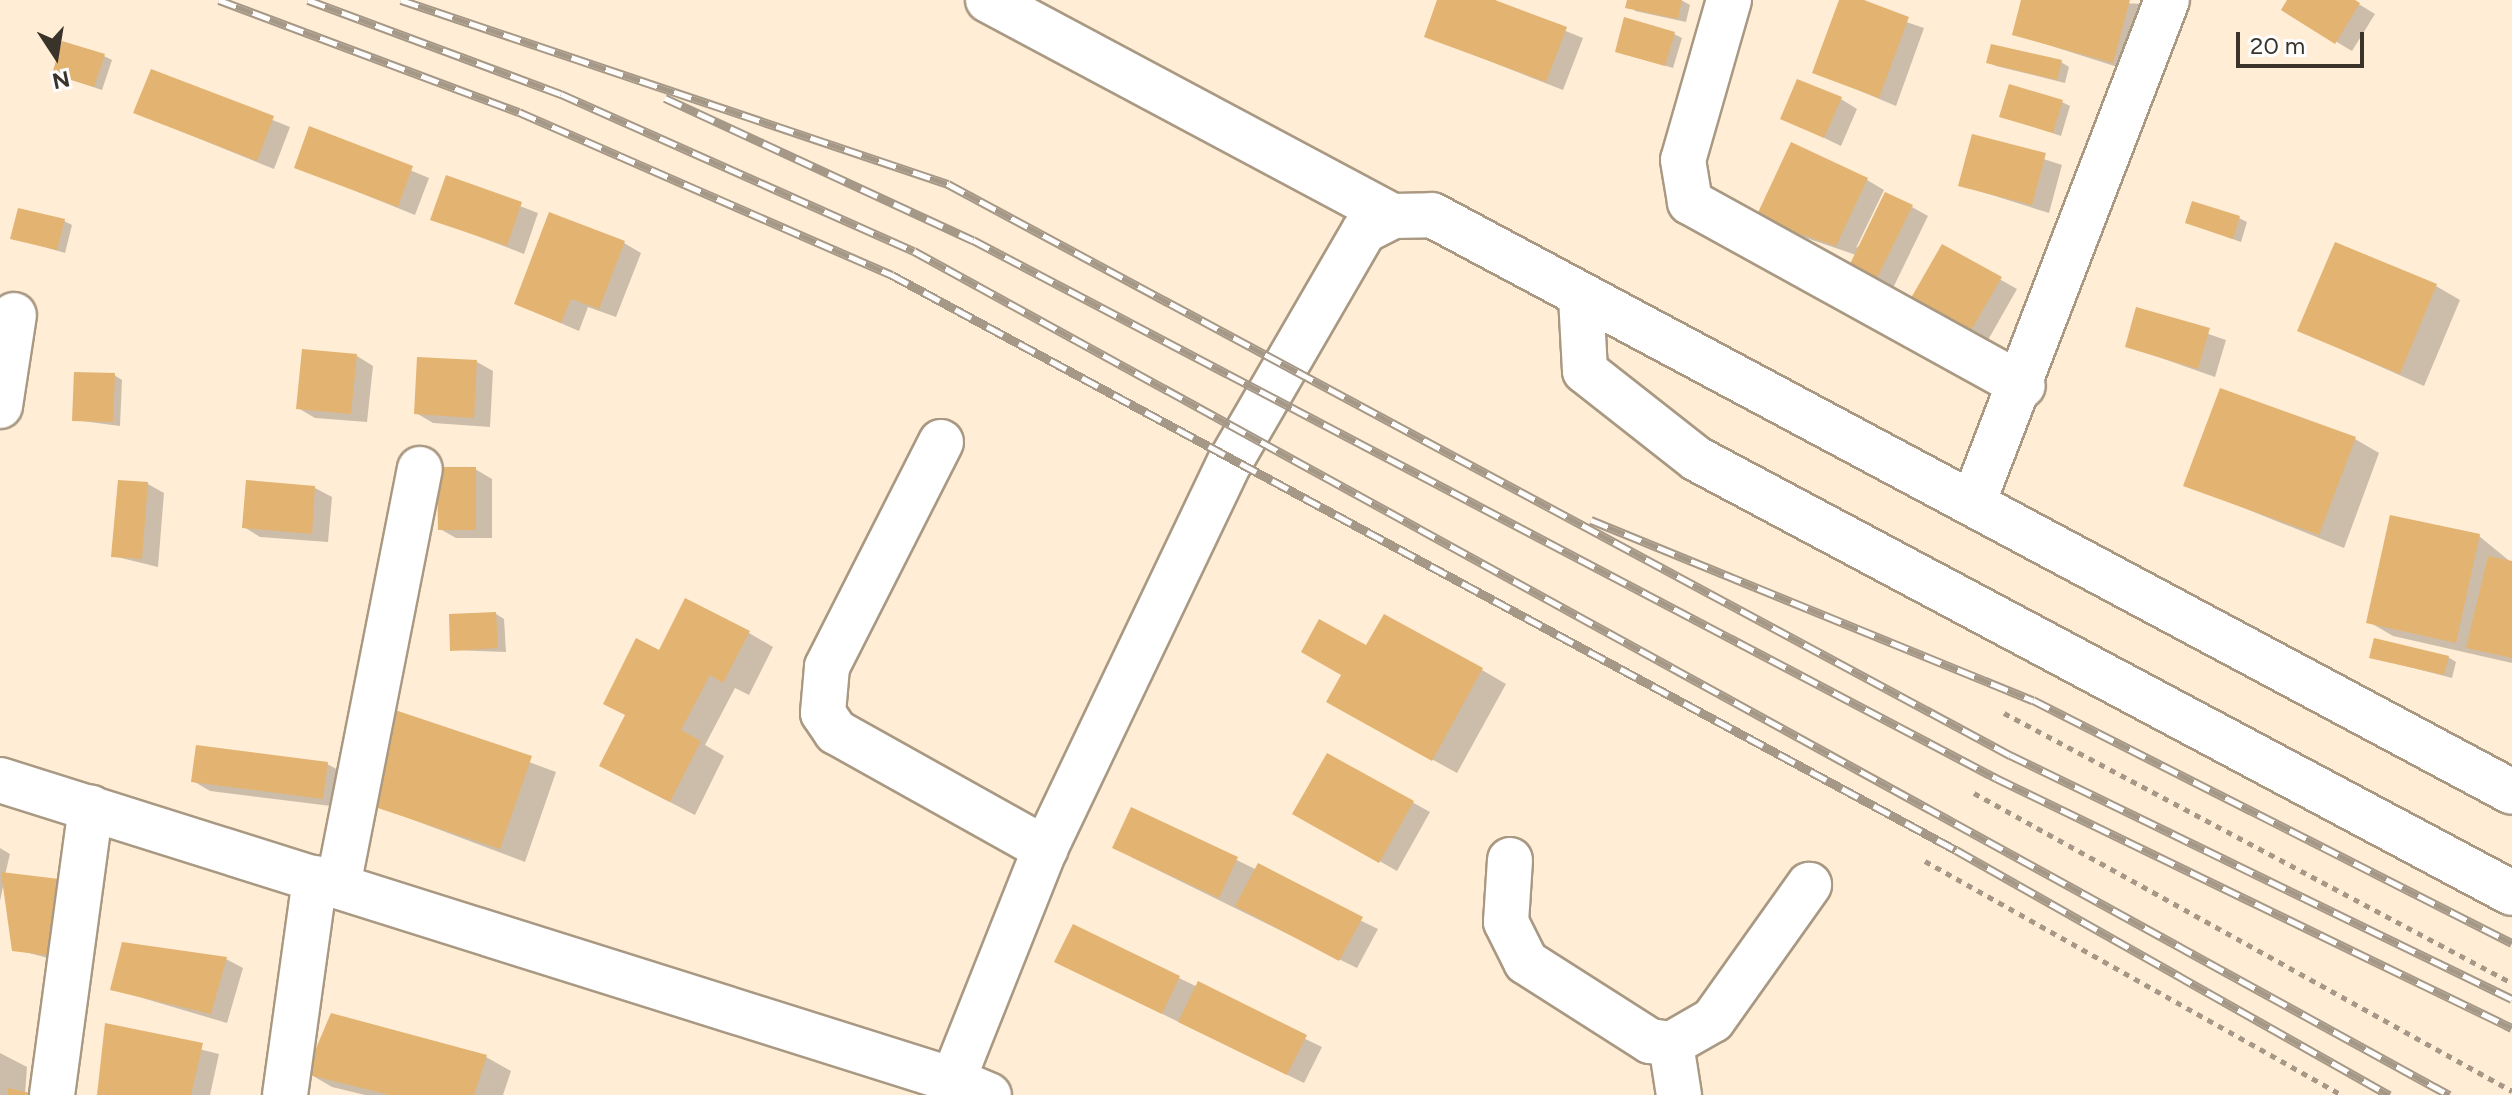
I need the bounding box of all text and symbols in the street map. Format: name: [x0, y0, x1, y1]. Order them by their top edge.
north arrow: [16, 16, 96, 96]
scale bar: [2240, 16, 2368, 66]
text: 20 m: [2250, 31, 2305, 60]
text: N: [50, 65, 72, 95]

